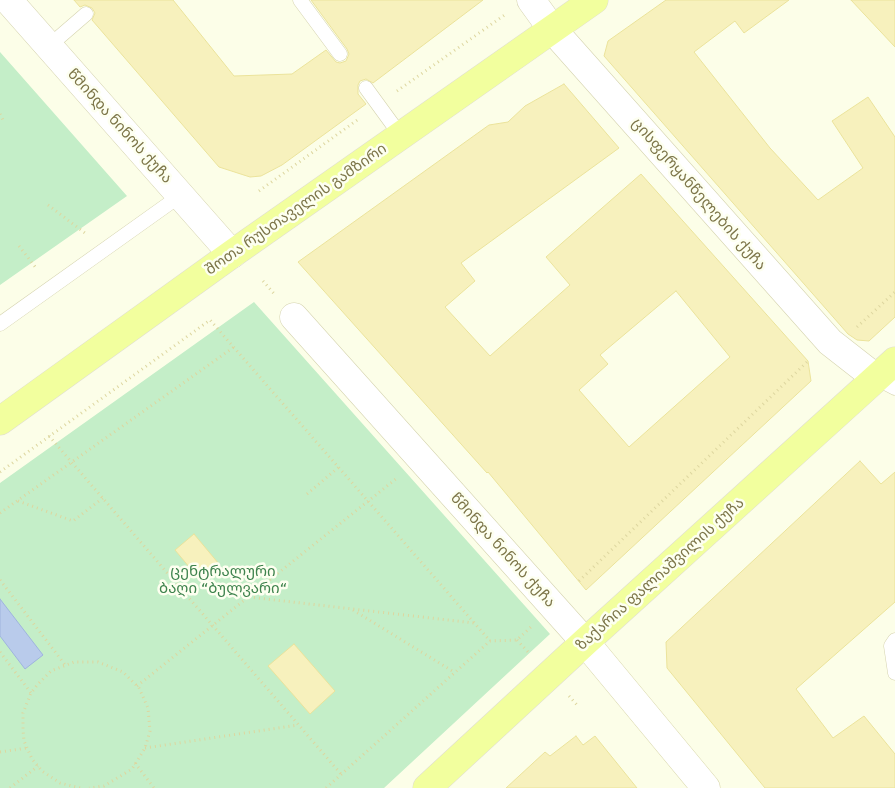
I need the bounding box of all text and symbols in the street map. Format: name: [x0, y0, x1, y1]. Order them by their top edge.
street label: წმინდა ნინოს ქუჩა: [64, 65, 176, 187]
street label: ცისფერყანწელების ქუჩა: [628, 114, 770, 274]
street label: შოთა რუსთაველის გამზირი: [202, 139, 390, 279]
street label: წმინდა ნინოს ქუჩა: [447, 489, 559, 611]
street label: ზაქარია ფალიაშვილის ქუჩა: [572, 494, 748, 654]
park label: ცენტრალური ბაღი “ბულვარი“: [159, 562, 287, 597]

